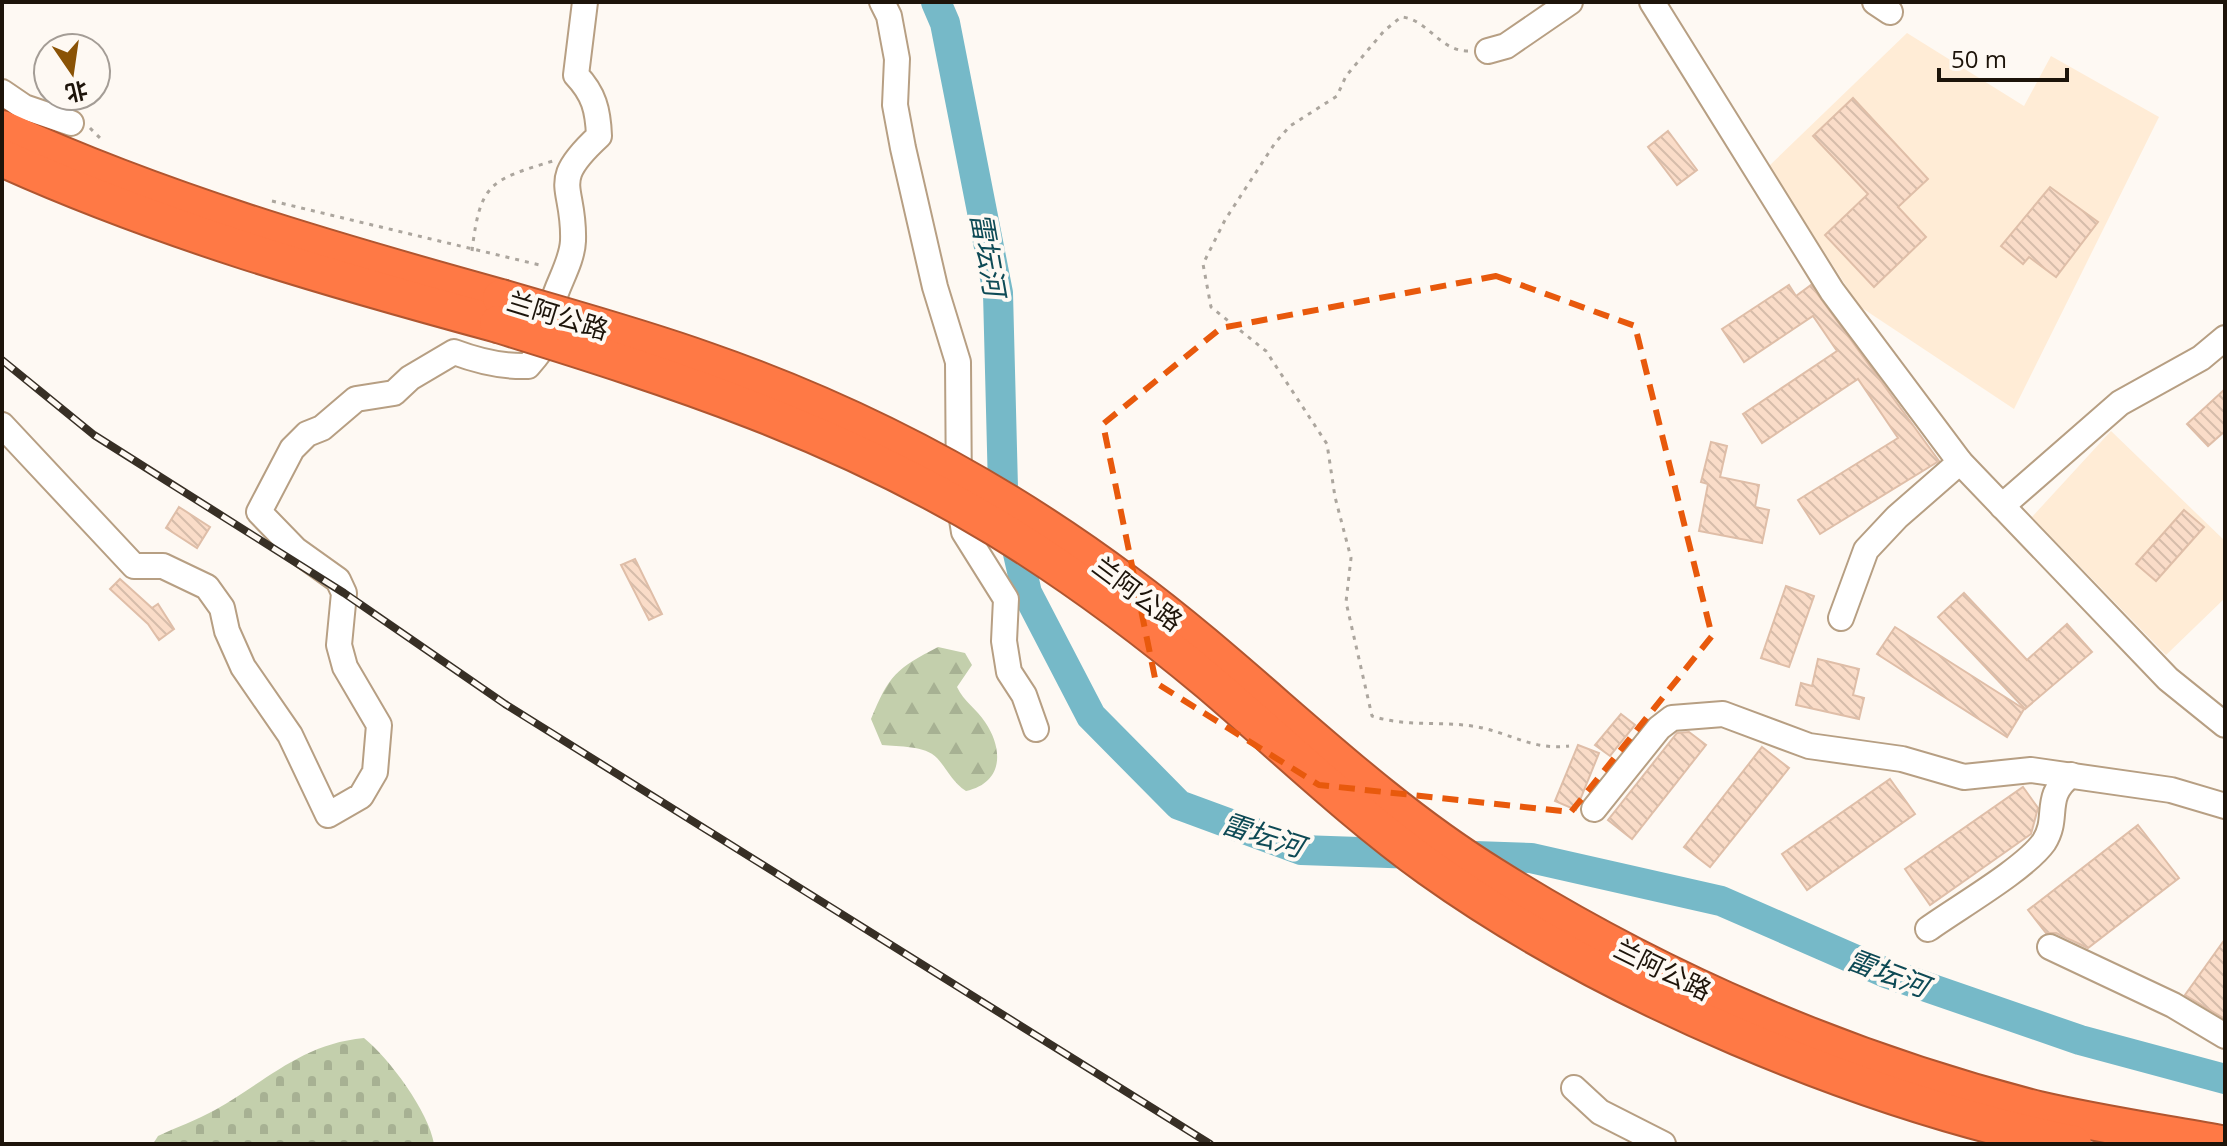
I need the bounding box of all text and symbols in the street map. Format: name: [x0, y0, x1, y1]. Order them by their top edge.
north arrow: [32, 32, 112, 112]
scale bar: [1939, 32, 2067, 82]
text: 50 m: [1951, 42, 2007, 75]
text: 北: [63, 75, 91, 110]
water label: 雷坛河: [963, 209, 1016, 304]
street label: 兰阿公路: [503, 283, 613, 347]
street label: 兰阿公路: [1086, 547, 1190, 639]
water label: 雷坛河: [1217, 803, 1314, 867]
street label: 兰阿公路: [1608, 930, 1718, 1008]
water label: 雷坛河: [1842, 939, 1939, 1007]

